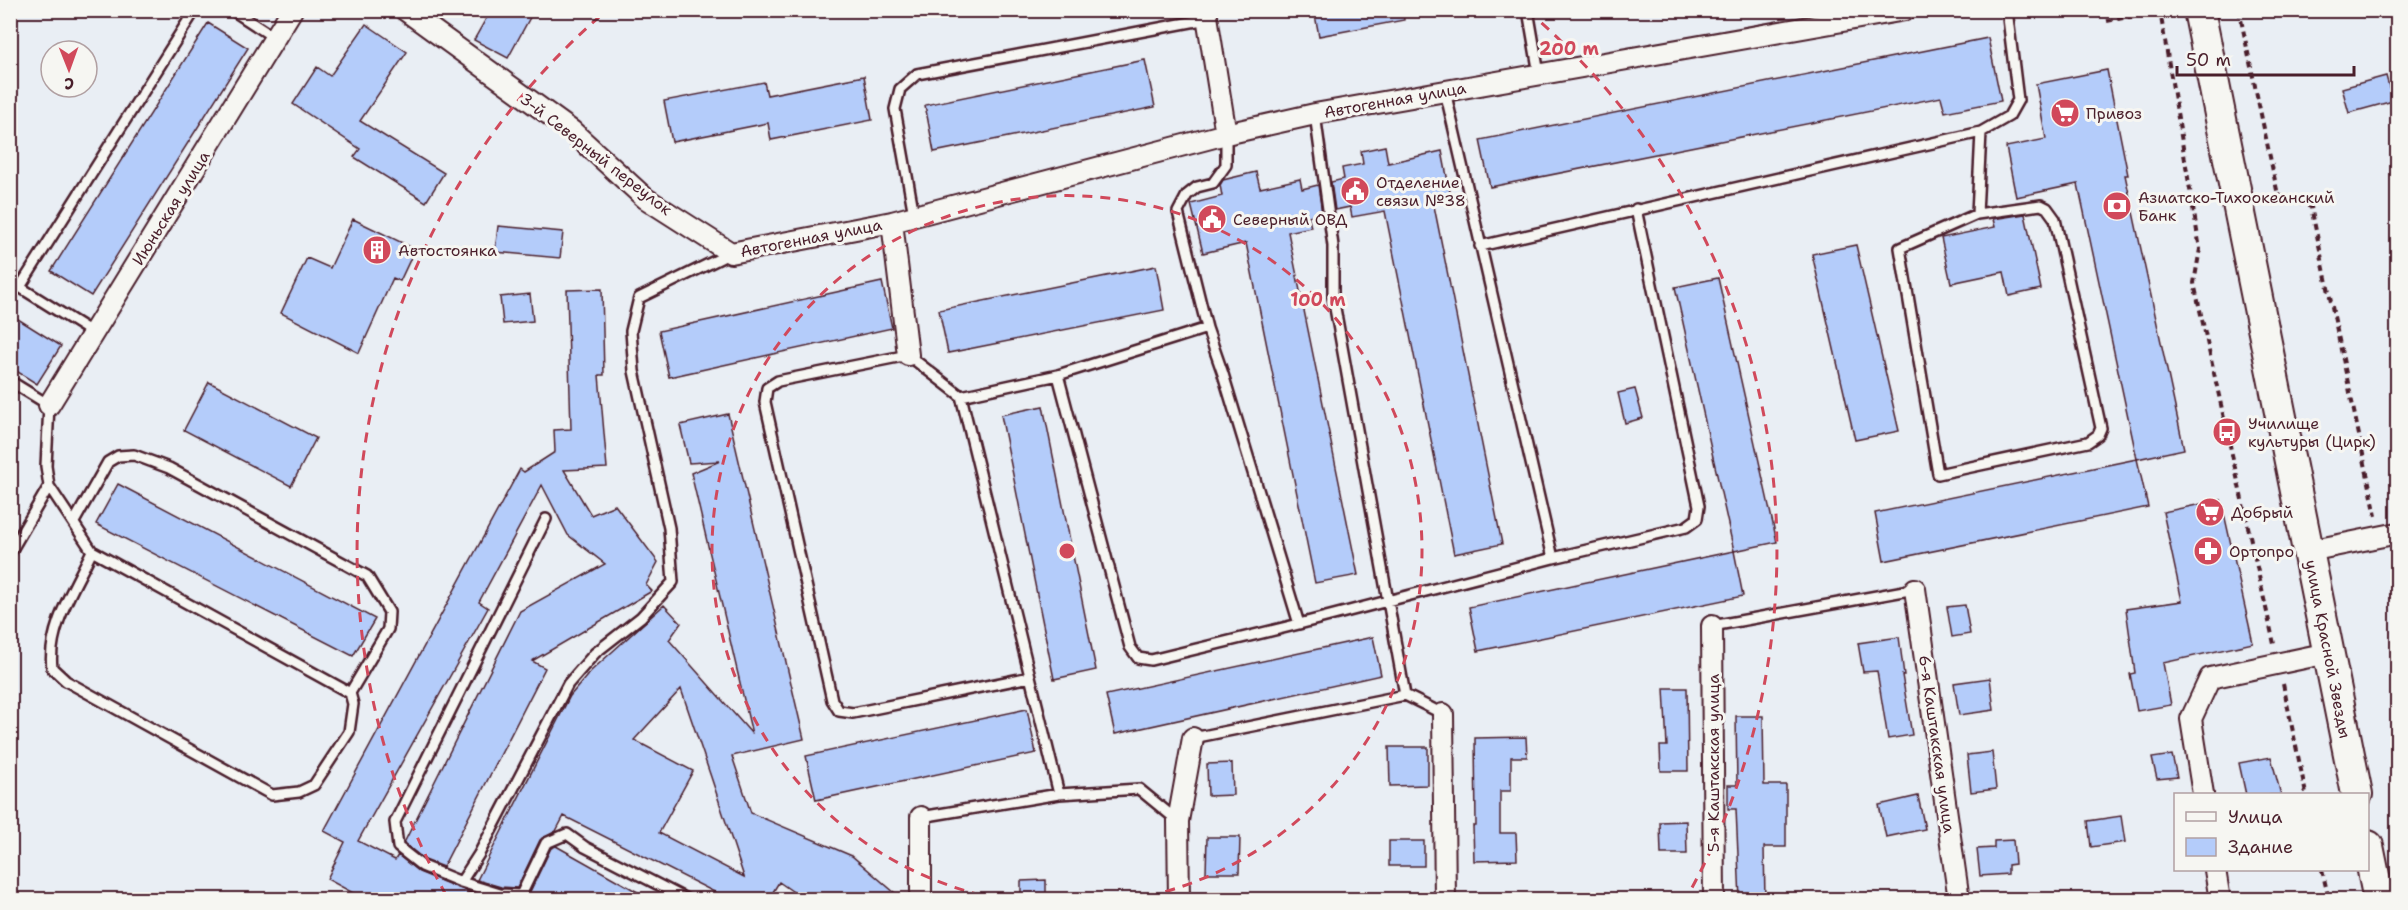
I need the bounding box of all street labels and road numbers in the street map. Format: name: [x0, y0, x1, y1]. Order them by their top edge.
street label: Автогенная улица: [1322, 77, 1468, 123]
street label: 3-й Северный переулок: [516, 88, 677, 220]
street label: Июньская улица: [127, 147, 215, 269]
street label: Автогенная улица: [738, 214, 884, 262]
street label: улица Красной Звезды: [2300, 558, 2356, 740]
street label: 6-я Каштакская улица: [1914, 654, 1960, 834]
street label: 5-я Каштакская улица: [1703, 674, 1724, 852]

